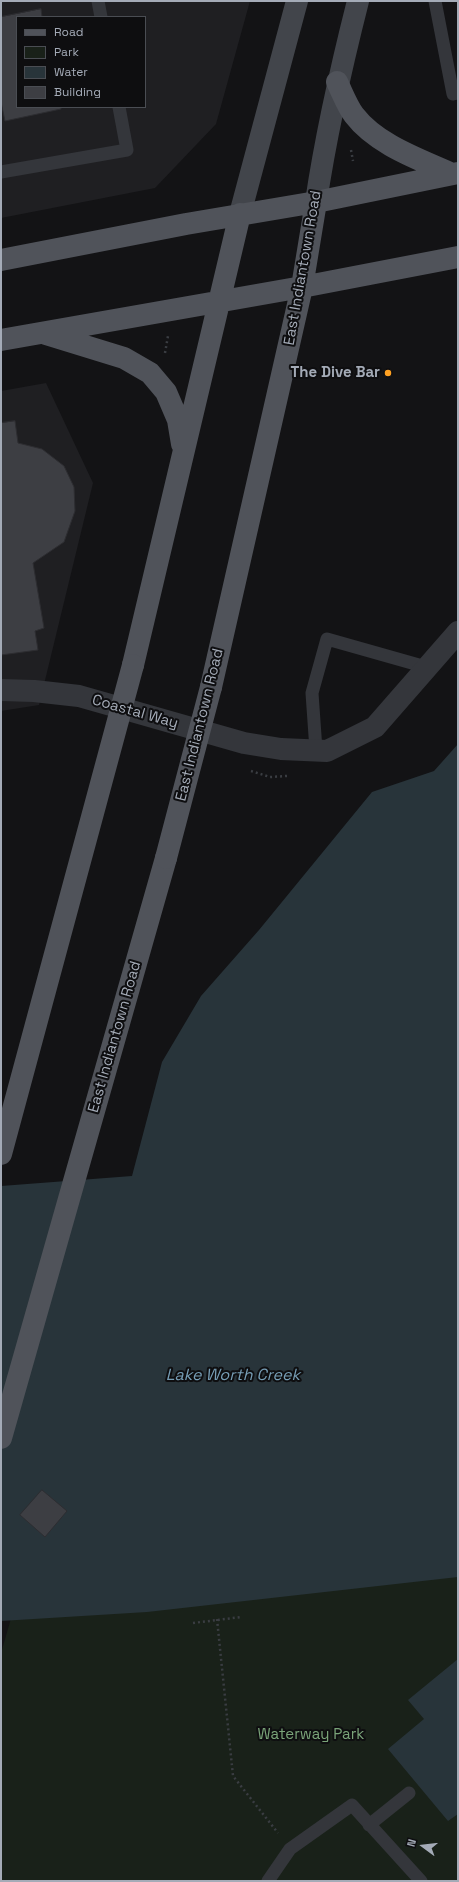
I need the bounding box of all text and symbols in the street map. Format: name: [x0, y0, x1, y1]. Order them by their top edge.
legend: [16, 16, 146, 108]
text: Road: [54, 24, 83, 40]
text: Park: [54, 44, 79, 60]
text: Water: [54, 64, 88, 80]
text: Building: [54, 84, 101, 100]
street label: East Indiantown Road: [281, 189, 325, 347]
place label: The Dive Bar: [290, 364, 380, 382]
marker: The Dive Bar: [383, 368, 393, 378]
street label: East Indiantown Road: [172, 647, 228, 803]
street label: Coastal Way: [90, 691, 180, 733]
street label: East Indiantown Road: [85, 959, 145, 1115]
water label: Lake Worth Creek: [166, 1366, 300, 1386]
park label: Waterway Park: [258, 1726, 364, 1744]
north arrow: [403, 1826, 443, 1866]
text: N: [404, 1838, 419, 1848]

